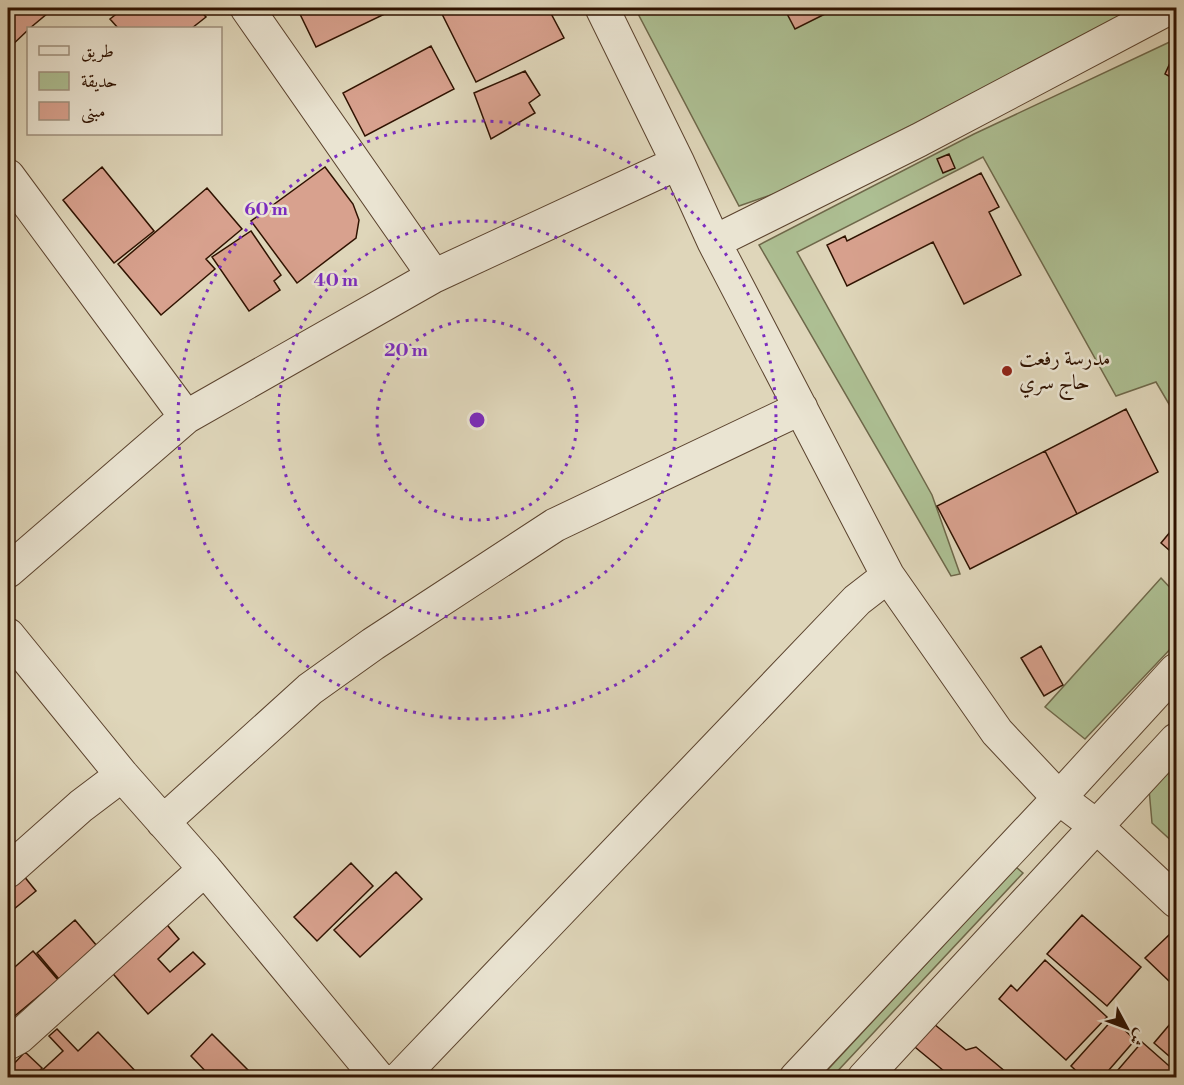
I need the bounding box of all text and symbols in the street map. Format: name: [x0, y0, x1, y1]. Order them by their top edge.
legend: [27, 27, 222, 135]
text: طريق: [81, 40, 114, 63]
text: حديقة: [81, 70, 117, 93]
text: مبنى: [81, 100, 106, 124]
text: 60 m: [244, 198, 288, 221]
text: 40 m: [314, 269, 359, 292]
text: 20 m: [384, 339, 428, 362]
place label: مدرسة رفعت حاج سري: [1019, 346, 1110, 401]
marker: مدرسة رفعت حاج سري: [1000, 364, 1014, 378]
centre of rings: [467, 410, 487, 430]
north arrow: [1097, 998, 1157, 1058]
text: ش: [1125, 1025, 1150, 1050]

